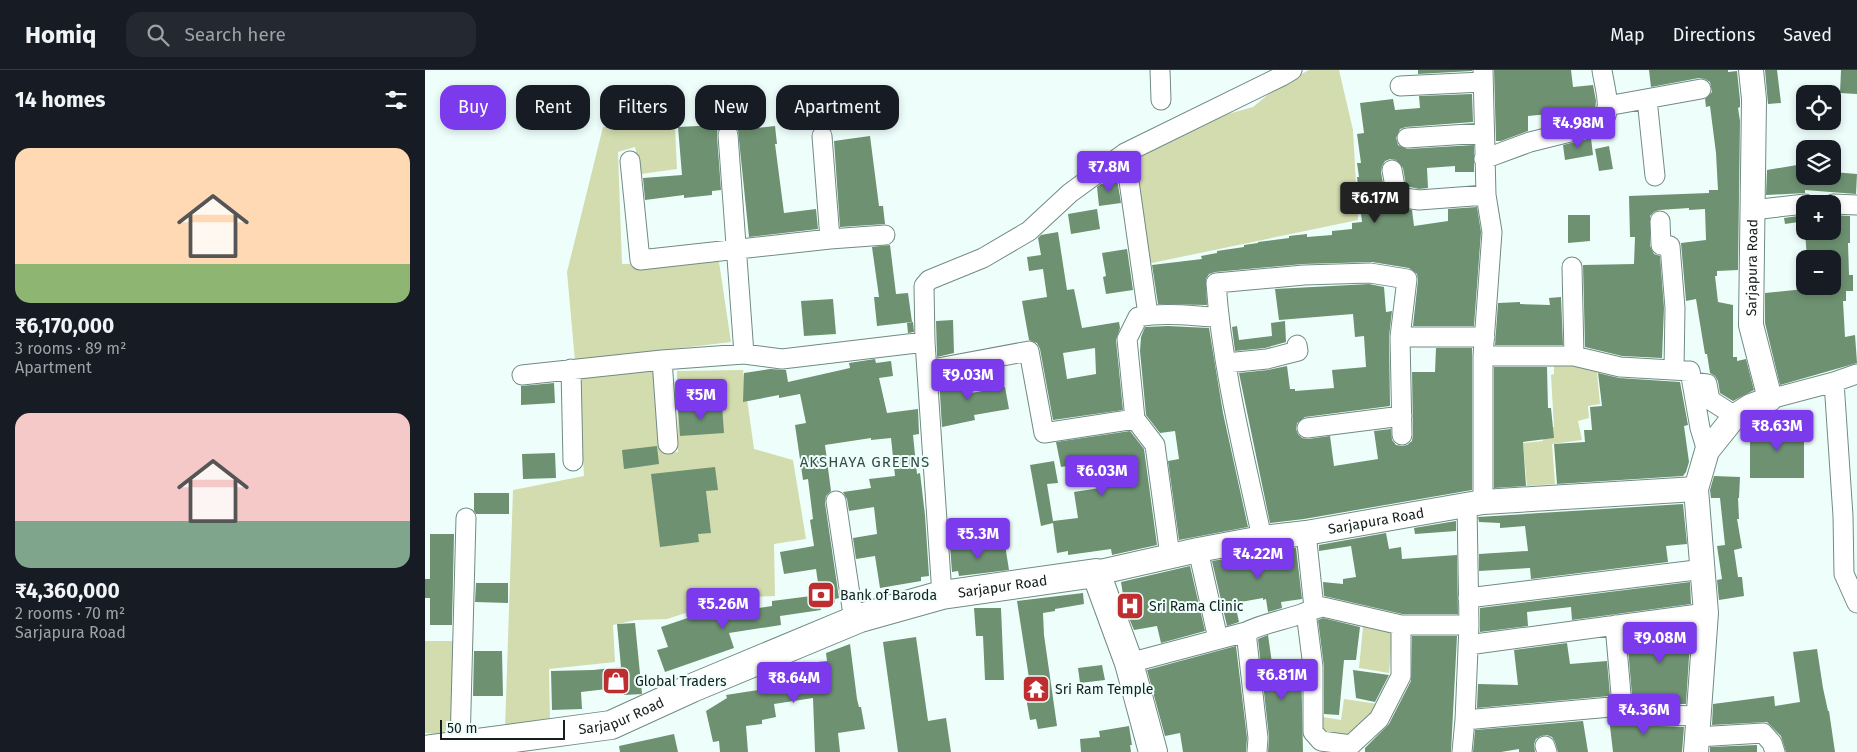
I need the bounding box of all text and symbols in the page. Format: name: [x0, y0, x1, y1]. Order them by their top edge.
search box: [126, 12, 476, 57]
text: Homiq: [25, 21, 96, 49]
icon: search: [144, 21, 172, 49]
text: Search here: [184, 23, 286, 46]
text: Map: [1610, 24, 1645, 46]
text: Directions: [1673, 24, 1755, 46]
text: Saved: [1783, 24, 1832, 46]
chip: Buy: [440, 85, 506, 130]
chip: Rent: [516, 85, 590, 130]
chip: Filters: [600, 85, 685, 130]
chip: New: [695, 85, 766, 130]
chip: Apartment: [776, 85, 899, 130]
map controls: [1796, 85, 1841, 295]
button: locate: [1796, 85, 1841, 130]
icon: filters: [382, 86, 410, 114]
text: 14 homes: [15, 87, 105, 113]
pin: ₹4.98M: [1537, 106, 1619, 149]
text: ₹4.98M: [1552, 113, 1604, 132]
button: layers: [1796, 140, 1841, 185]
pin: ₹7.8M: [1074, 150, 1144, 193]
text: ₹7.8M: [1088, 157, 1130, 176]
icon: home: [168, 181, 258, 271]
pin: ₹6.17M: [1334, 182, 1416, 224]
text: ₹6.17M: [1351, 188, 1399, 207]
button: +: [1796, 195, 1841, 240]
street label: Sarjapura Road: [1743, 219, 1761, 316]
button: −: [1796, 250, 1841, 295]
text: ₹6,170,000: [15, 313, 114, 339]
text: 3 rooms · 89 m²: [15, 339, 126, 358]
text: Apartment: [15, 358, 92, 377]
pin: ₹9.03M: [927, 358, 1009, 401]
text: ₹9.03M: [942, 365, 994, 384]
pin: ₹5M: [677, 378, 725, 421]
text: ₹5M: [686, 385, 716, 404]
pin: ₹8.63M: [1736, 410, 1818, 452]
text: ₹8.63M: [1751, 416, 1803, 435]
icon: home: [168, 446, 258, 536]
district label: AKSHAYA GREENS: [800, 453, 930, 471]
pin: ₹6.03M: [1061, 454, 1143, 497]
text: ₹6.03M: [1076, 461, 1128, 480]
street label: Sarjapura Road: [1327, 504, 1425, 537]
pin: ₹5.3M: [943, 518, 1013, 560]
text: ₹5.3M: [957, 524, 999, 543]
pin: ₹4.22M: [1217, 538, 1299, 580]
text: ₹4.22M: [1233, 544, 1283, 563]
street label: Sarjapur Road: [957, 572, 1048, 601]
text: ₹4,360,000: [15, 578, 120, 604]
bank icon: Bank of Baroda: [806, 580, 836, 610]
place label: Bank of Baroda: [840, 587, 937, 604]
pin: ₹5.26M: [682, 588, 764, 630]
hospital icon: Sri Rama Clinic: [1115, 591, 1145, 621]
text: ₹5.26M: [698, 594, 748, 613]
place label: Sri Rama Clinic: [1149, 598, 1244, 615]
text: 2 rooms · 70 m²: [15, 604, 125, 623]
pin: ₹9.08M: [1619, 622, 1701, 664]
text: Sarjapura Road: [15, 623, 126, 642]
text: ₹9.08M: [1634, 628, 1686, 647]
pin: ₹6.81M: [1241, 658, 1323, 701]
pin: ₹8.64M: [753, 662, 835, 704]
text: ₹6.81M: [1257, 665, 1307, 684]
shop icon: Global Traders: [601, 666, 631, 696]
text: ₹8.64M: [768, 668, 820, 687]
place label: Global Traders: [635, 673, 727, 690]
temple icon: Sri Ram Temple: [1021, 674, 1051, 704]
place label: Sri Ram Temple: [1055, 681, 1153, 698]
street label: Sarjapur Road: [577, 693, 667, 738]
pin: ₹4.36M: [1603, 694, 1685, 736]
text: ₹4.36M: [1618, 700, 1670, 719]
scale bar: [440, 717, 565, 740]
text: 50 m: [447, 720, 478, 737]

